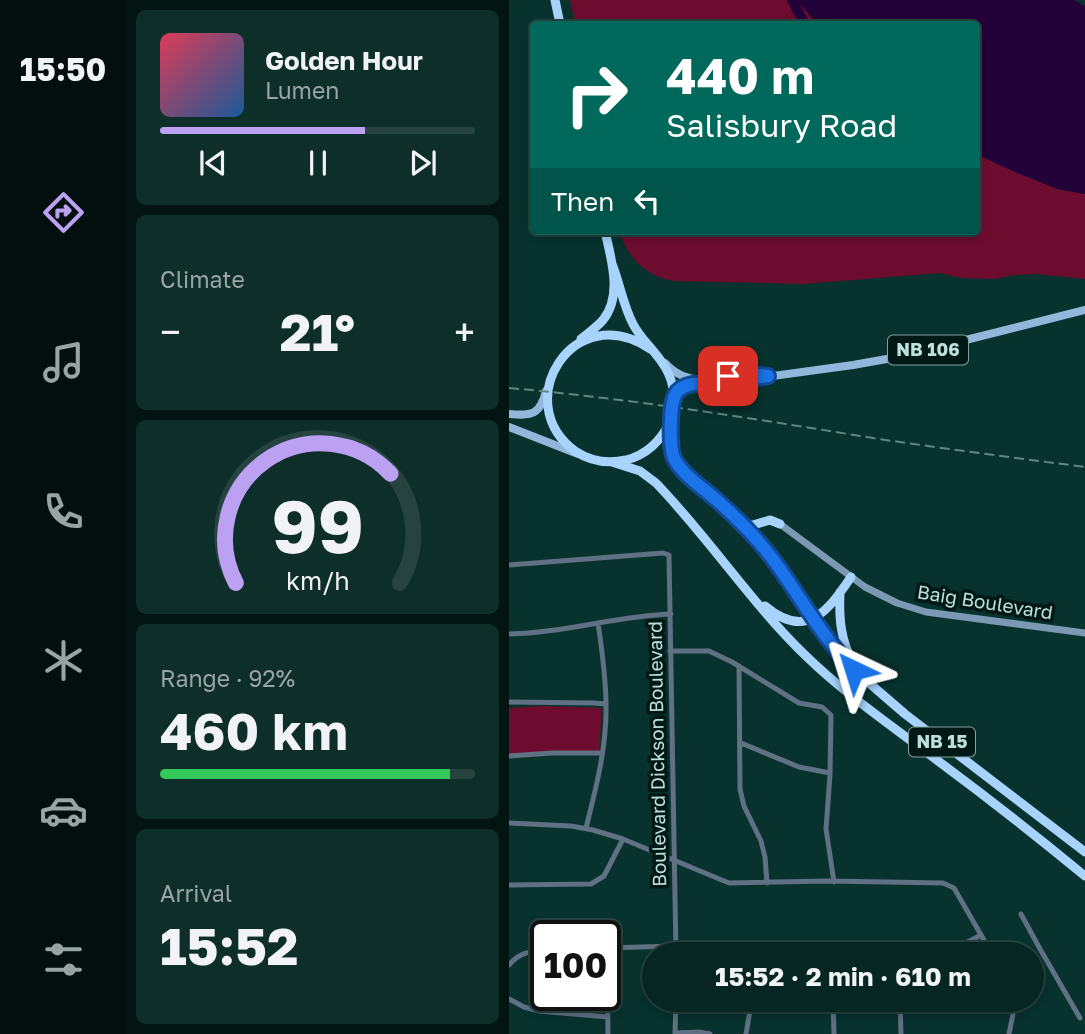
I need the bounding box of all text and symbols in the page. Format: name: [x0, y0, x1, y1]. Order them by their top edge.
text: Golden Hour: [265, 45, 423, 76]
text: 440 m: [666, 46, 814, 105]
icon: right: [551, 49, 642, 140]
text: 15:50: [20, 50, 106, 88]
text: Lumen: [265, 76, 339, 104]
text: Salisbury Road: [666, 106, 897, 144]
icon: previous: [194, 144, 232, 182]
icon: pause: [299, 144, 337, 182]
icon: next: [404, 144, 442, 182]
icon: left: [628, 182, 666, 220]
text: Then: [551, 186, 614, 217]
icon: directions: [39, 188, 88, 237]
text: Climate: [160, 265, 245, 293]
text: 21°: [280, 300, 355, 362]
text: −: [160, 309, 181, 354]
text: +: [454, 309, 475, 354]
road number: NB 106: [888, 336, 968, 364]
icon: music: [39, 338, 88, 387]
pin: [698, 346, 758, 406]
icon: arrive: [709, 357, 747, 395]
text: 99: [271, 482, 364, 569]
icon: phone: [39, 487, 88, 536]
text: km/h: [286, 565, 349, 596]
street label: Baig Boulevard: [916, 579, 1054, 624]
street label: Boulevard Dickson Boulevard: [643, 621, 670, 887]
position arrow: [817, 633, 891, 707]
icon: climate: [39, 636, 88, 685]
text: Range · 92%: [160, 664, 295, 692]
text: 460 km: [160, 699, 348, 761]
road number: NB 15: [909, 728, 975, 756]
icon: car: [39, 786, 88, 835]
text: Arrival: [160, 879, 232, 907]
text: 15:52: [160, 914, 299, 976]
speed limit sign: 100: [530, 920, 621, 1011]
icon: filters: [39, 935, 88, 984]
text: 15:52 · 2 min · 610 m: [715, 961, 971, 992]

